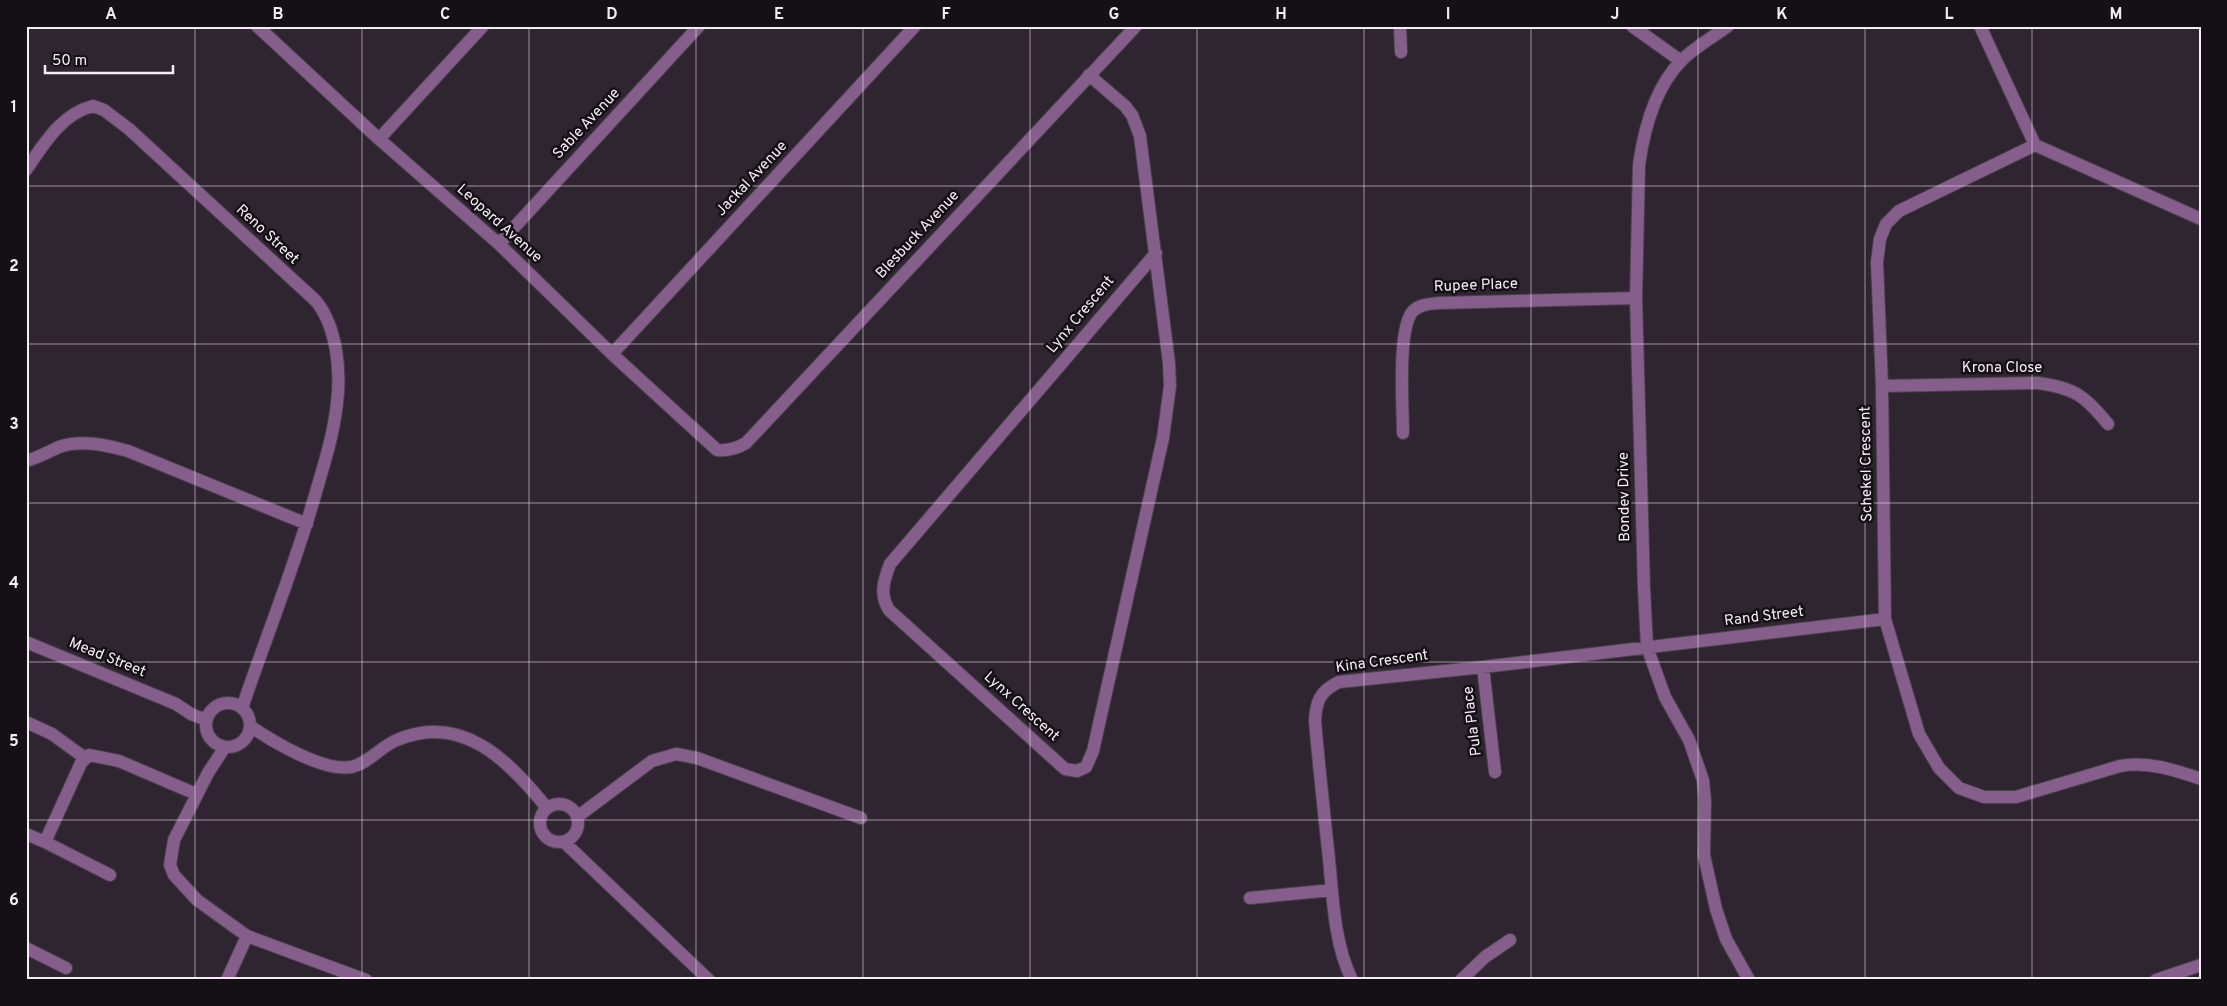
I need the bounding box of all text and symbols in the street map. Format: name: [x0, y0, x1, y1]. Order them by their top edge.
text: A: [105, 5, 117, 25]
text: B: [272, 5, 284, 25]
text: C: [440, 5, 450, 25]
text: D: [606, 5, 618, 25]
text: E: [774, 5, 784, 25]
text: F: [941, 5, 951, 25]
text: G: [1109, 5, 1119, 25]
text: H: [1275, 5, 1287, 25]
text: I: [1446, 5, 1450, 25]
text: J: [1611, 5, 1619, 25]
text: K: [1776, 5, 1788, 25]
text: L: [1944, 5, 1954, 25]
text: M: [2110, 5, 2122, 25]
scale bar: [45, 42, 172, 74]
text: 50 m: [52, 52, 87, 71]
street label: Sable Avenue: [549, 84, 625, 164]
text: 1: [11, 98, 17, 118]
street label: Jackal Avenue: [712, 137, 792, 221]
street label: Leopard Avenue: [452, 181, 546, 267]
street label: Blesbuck Avenue: [872, 187, 964, 283]
street label: Reno Street: [231, 201, 303, 269]
text: 2: [9, 257, 19, 277]
street label: Lynx Crescent: [1043, 272, 1119, 358]
street label: Rupee Place: [1434, 275, 1518, 297]
street label: Krona Close: [1962, 359, 2042, 378]
street label: Schekel Crescent: [1856, 406, 1878, 522]
text: 3: [9, 415, 19, 435]
street label: Bondev Drive: [1615, 452, 1635, 542]
text: 4: [9, 574, 19, 594]
street label: Rand Street: [1723, 603, 1805, 631]
street label: Mead Street: [66, 634, 148, 682]
street label: Kina Crescent: [1334, 646, 1430, 678]
street label: Lynx Crescent: [979, 668, 1063, 746]
street label: Pula Place: [1459, 685, 1487, 757]
text: 5: [9, 732, 19, 752]
text: 6: [9, 891, 19, 911]

